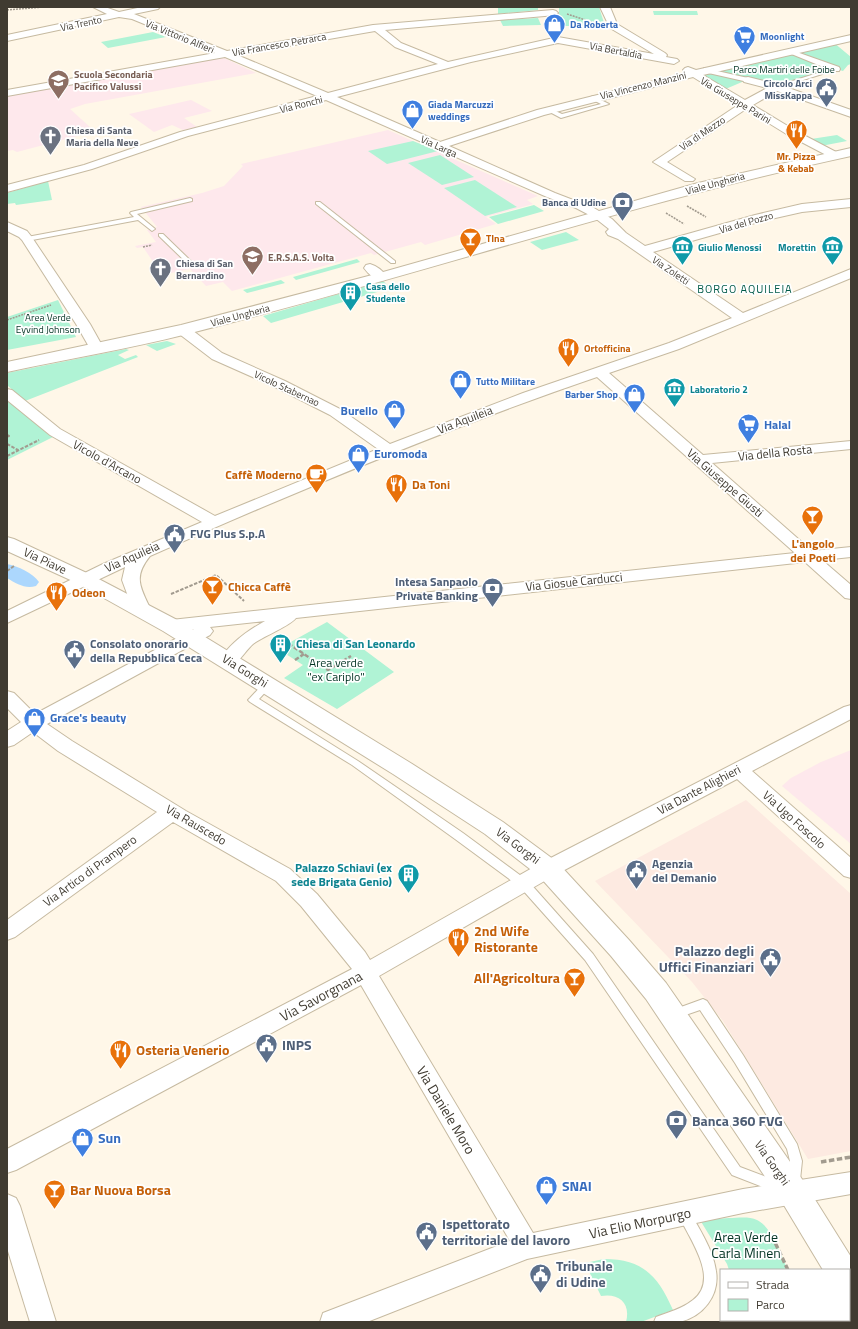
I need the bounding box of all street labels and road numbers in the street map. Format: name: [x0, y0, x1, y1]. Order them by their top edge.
street label: Via Trento: [59, 12, 103, 35]
street label: Via Vittorio Alfieri: [143, 16, 217, 57]
street label: Via Francesco Petrarca: [231, 29, 327, 60]
street label: Via Bertaldia: [588, 38, 643, 63]
street label: Via Vincenzo Manzini: [598, 68, 688, 103]
street label: Via Giuseppe Parini: [697, 73, 774, 128]
street label: Via Ronchi: [278, 92, 324, 117]
street label: Via di Mezzo: [676, 112, 728, 154]
street label: Via Larga: [418, 132, 459, 161]
street label: Viale Ungheria: [684, 168, 746, 199]
street label: Via del Pozzo: [717, 208, 775, 237]
street label: Via Zoletti: [649, 252, 692, 288]
street label: Viale Ungheria: [209, 300, 271, 331]
street label: Vicolo Stabernao: [252, 367, 322, 410]
street label: Via Aquileia: [434, 400, 495, 439]
street label: Vicolo d'Arcano: [69, 435, 145, 488]
street label: Via della Rosta: [737, 439, 813, 466]
street label: Via Giuseppe Giusti: [683, 444, 768, 521]
street label: Via Aquileia: [101, 536, 162, 577]
street label: Via Piave: [20, 542, 70, 579]
street label: Via Giosuè Carducci: [524, 567, 623, 596]
street label: Via Gorghi: [218, 649, 272, 692]
street label: Via Dante Alighieri: [654, 760, 744, 820]
street label: Via Ugo Foscolo: [758, 786, 830, 853]
street label: Via Rauscedo: [162, 799, 230, 850]
street label: Via Gorghi: [492, 823, 545, 869]
street label: Via Artico di Prampero: [39, 830, 141, 911]
street label: Via Savorgnana: [276, 965, 366, 1026]
street label: Via Daniele Moro: [412, 1062, 481, 1158]
street label: Via Gorghi: [750, 1136, 795, 1189]
street label: Via Elio Morpurgo: [587, 1201, 693, 1244]

